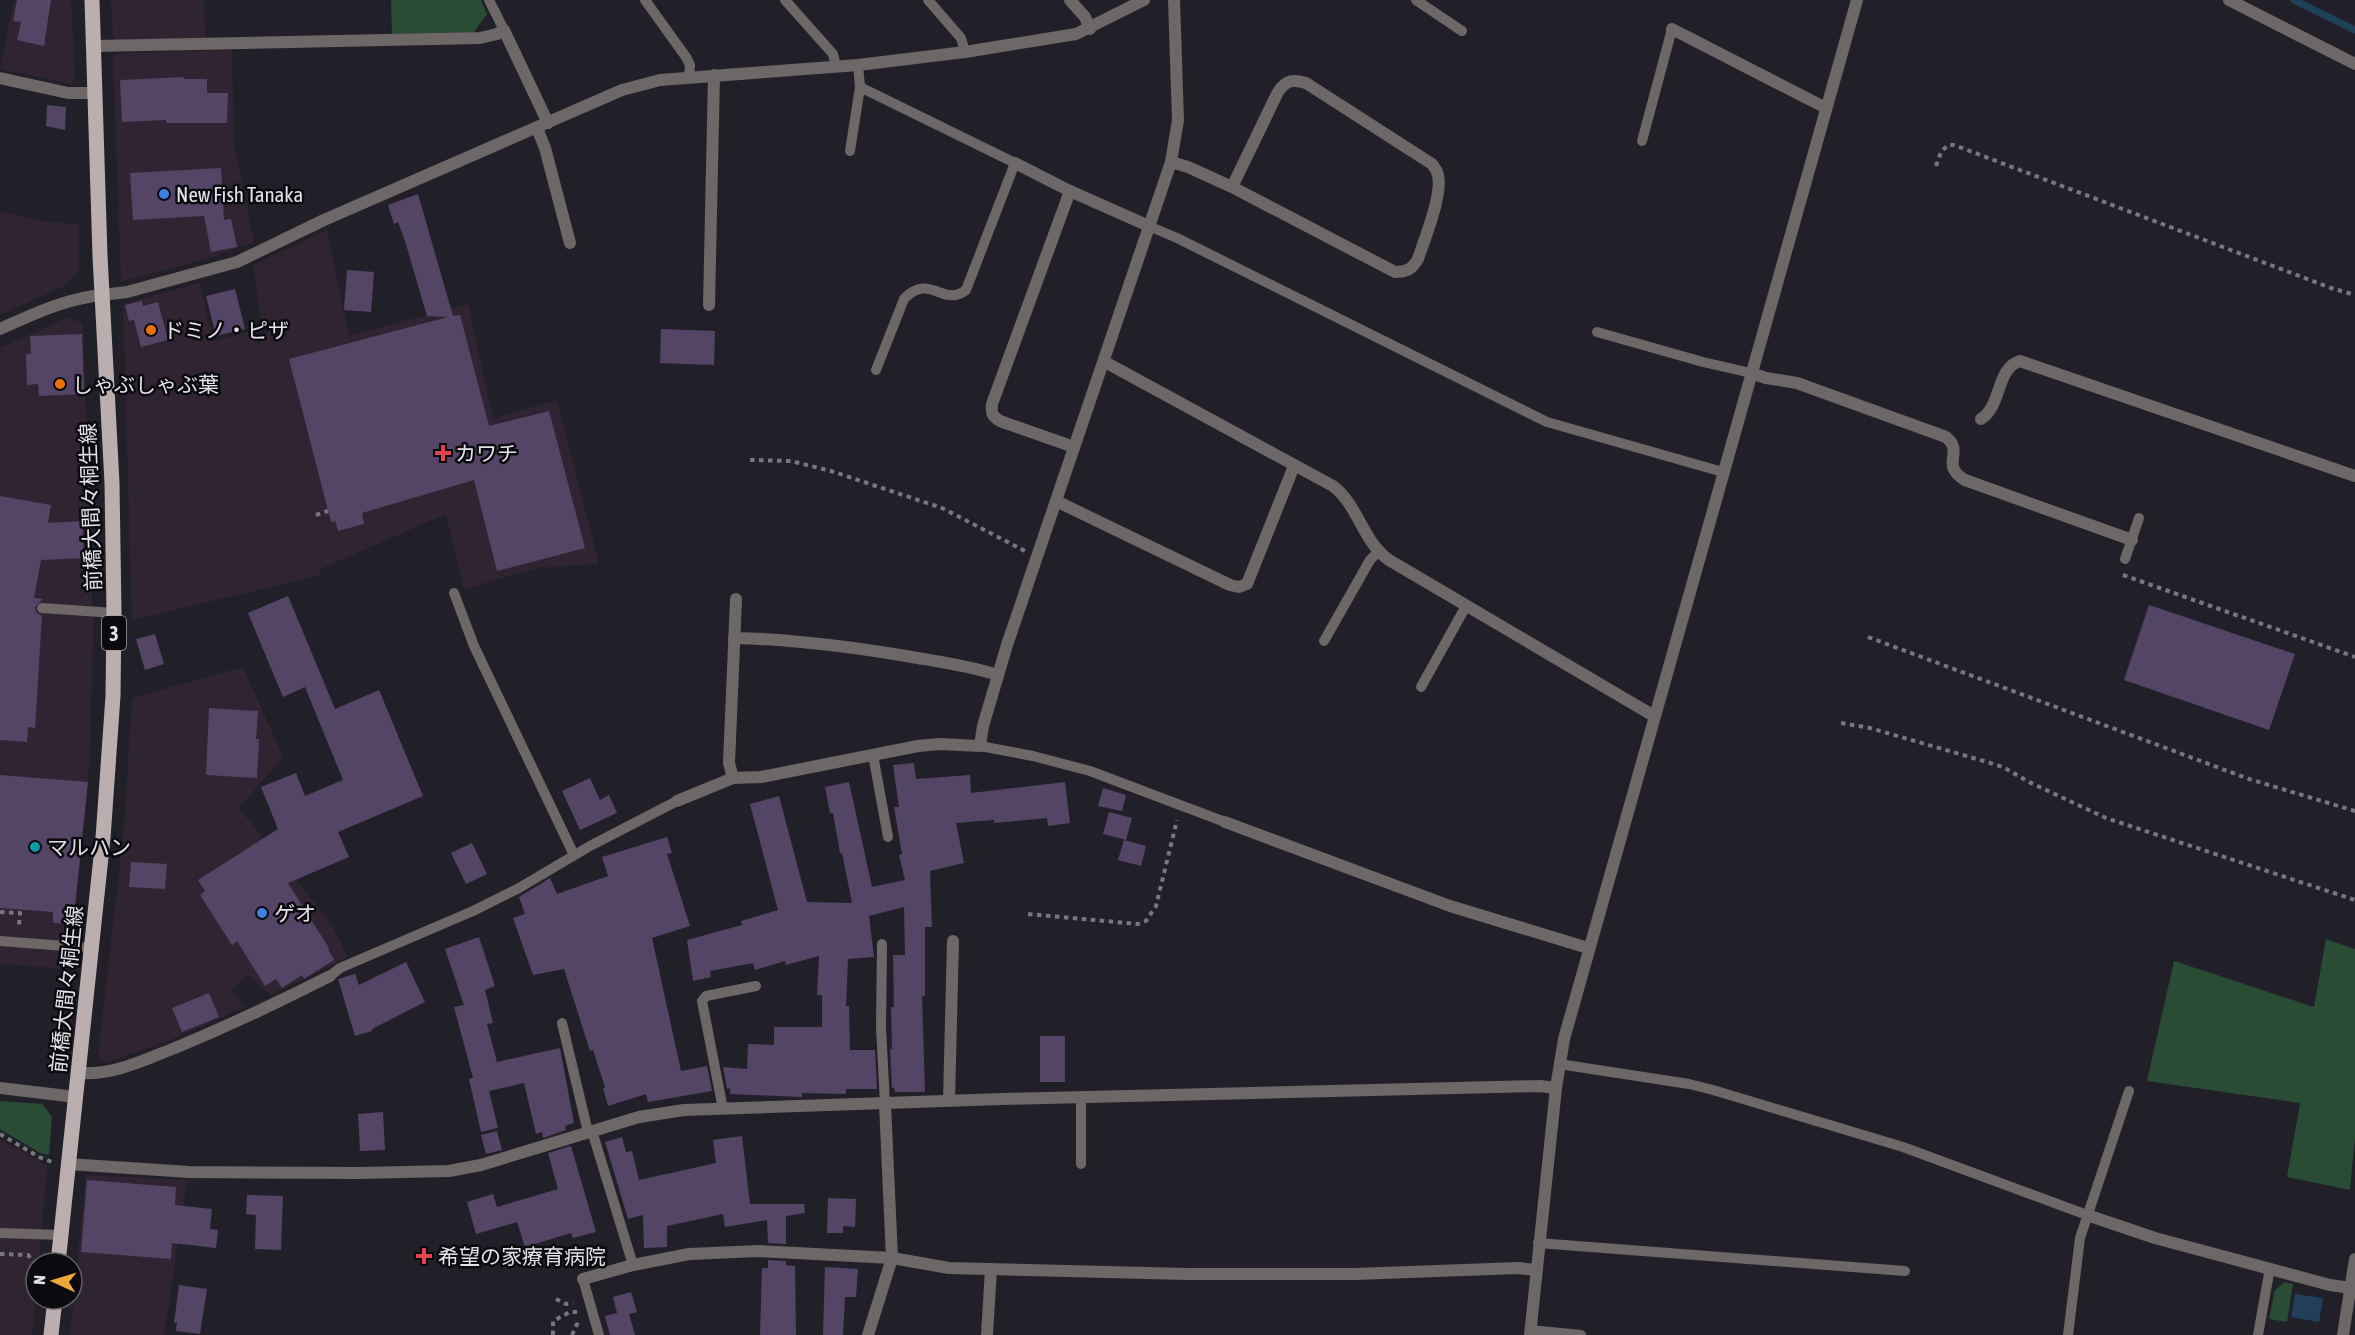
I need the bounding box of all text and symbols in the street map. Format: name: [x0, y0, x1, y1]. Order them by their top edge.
place label: New Fish Tanaka: [176, 182, 303, 206]
marker: New Fish Tanaka: [157, 187, 171, 201]
place label: ドミノ・ピザ: [163, 318, 289, 342]
marker: ドミノ・ピザ: [144, 323, 158, 337]
place label: しゃぶしゃぶ葉: [72, 372, 219, 396]
marker: しゃぶしゃぶ葉: [53, 377, 67, 391]
street label: 前橋大間々桐生線: [75, 423, 105, 591]
place label: カワチ: [455, 441, 518, 465]
marker: カワチ: [436, 446, 450, 460]
road number: 3: [102, 616, 126, 650]
place label: マルハン: [47, 835, 131, 859]
marker: マルハン: [28, 840, 42, 854]
place label: ゲオ: [274, 901, 316, 925]
street label: 前橋大間々桐生線: [45, 904, 87, 1074]
marker: ゲオ: [255, 906, 269, 920]
place label: 希望の家療育病院: [438, 1244, 606, 1268]
marker: 希望の家療育病院: [415, 1247, 433, 1265]
north arrow: [24, 1251, 84, 1311]
text: N: [30, 1275, 48, 1285]

